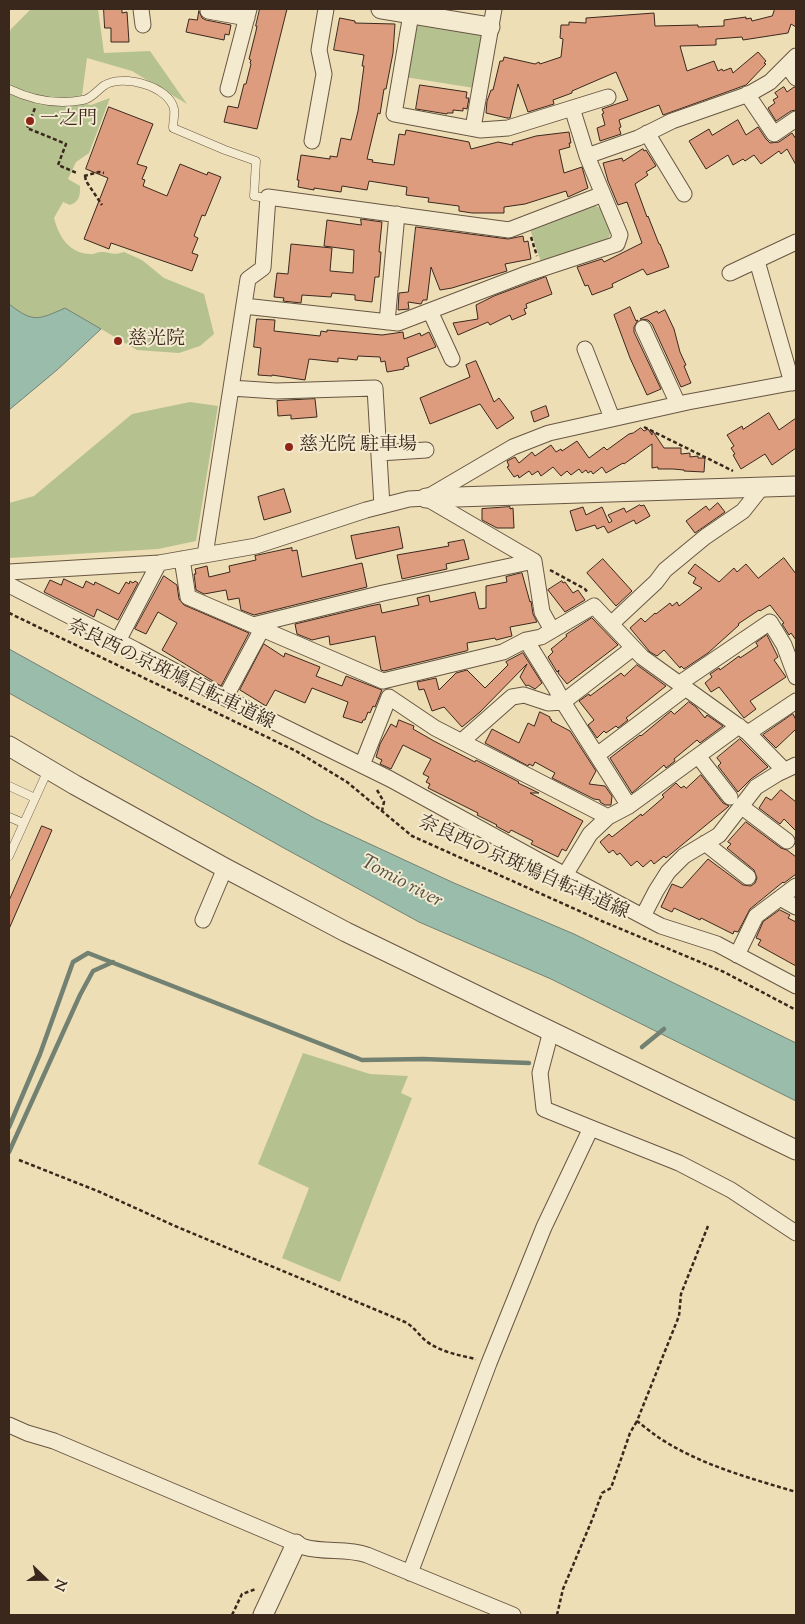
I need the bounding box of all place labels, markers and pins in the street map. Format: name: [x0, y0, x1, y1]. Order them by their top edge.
place label: 一之門: [40, 110, 97, 132]
marker: 一之門: [24, 115, 36, 127]
place label: 慈光院: [128, 330, 185, 352]
marker: 慈光院: [112, 335, 124, 347]
place label: 慈光院 駐車場: [299, 436, 417, 458]
marker: 慈光院 駐車場: [283, 441, 295, 453]

